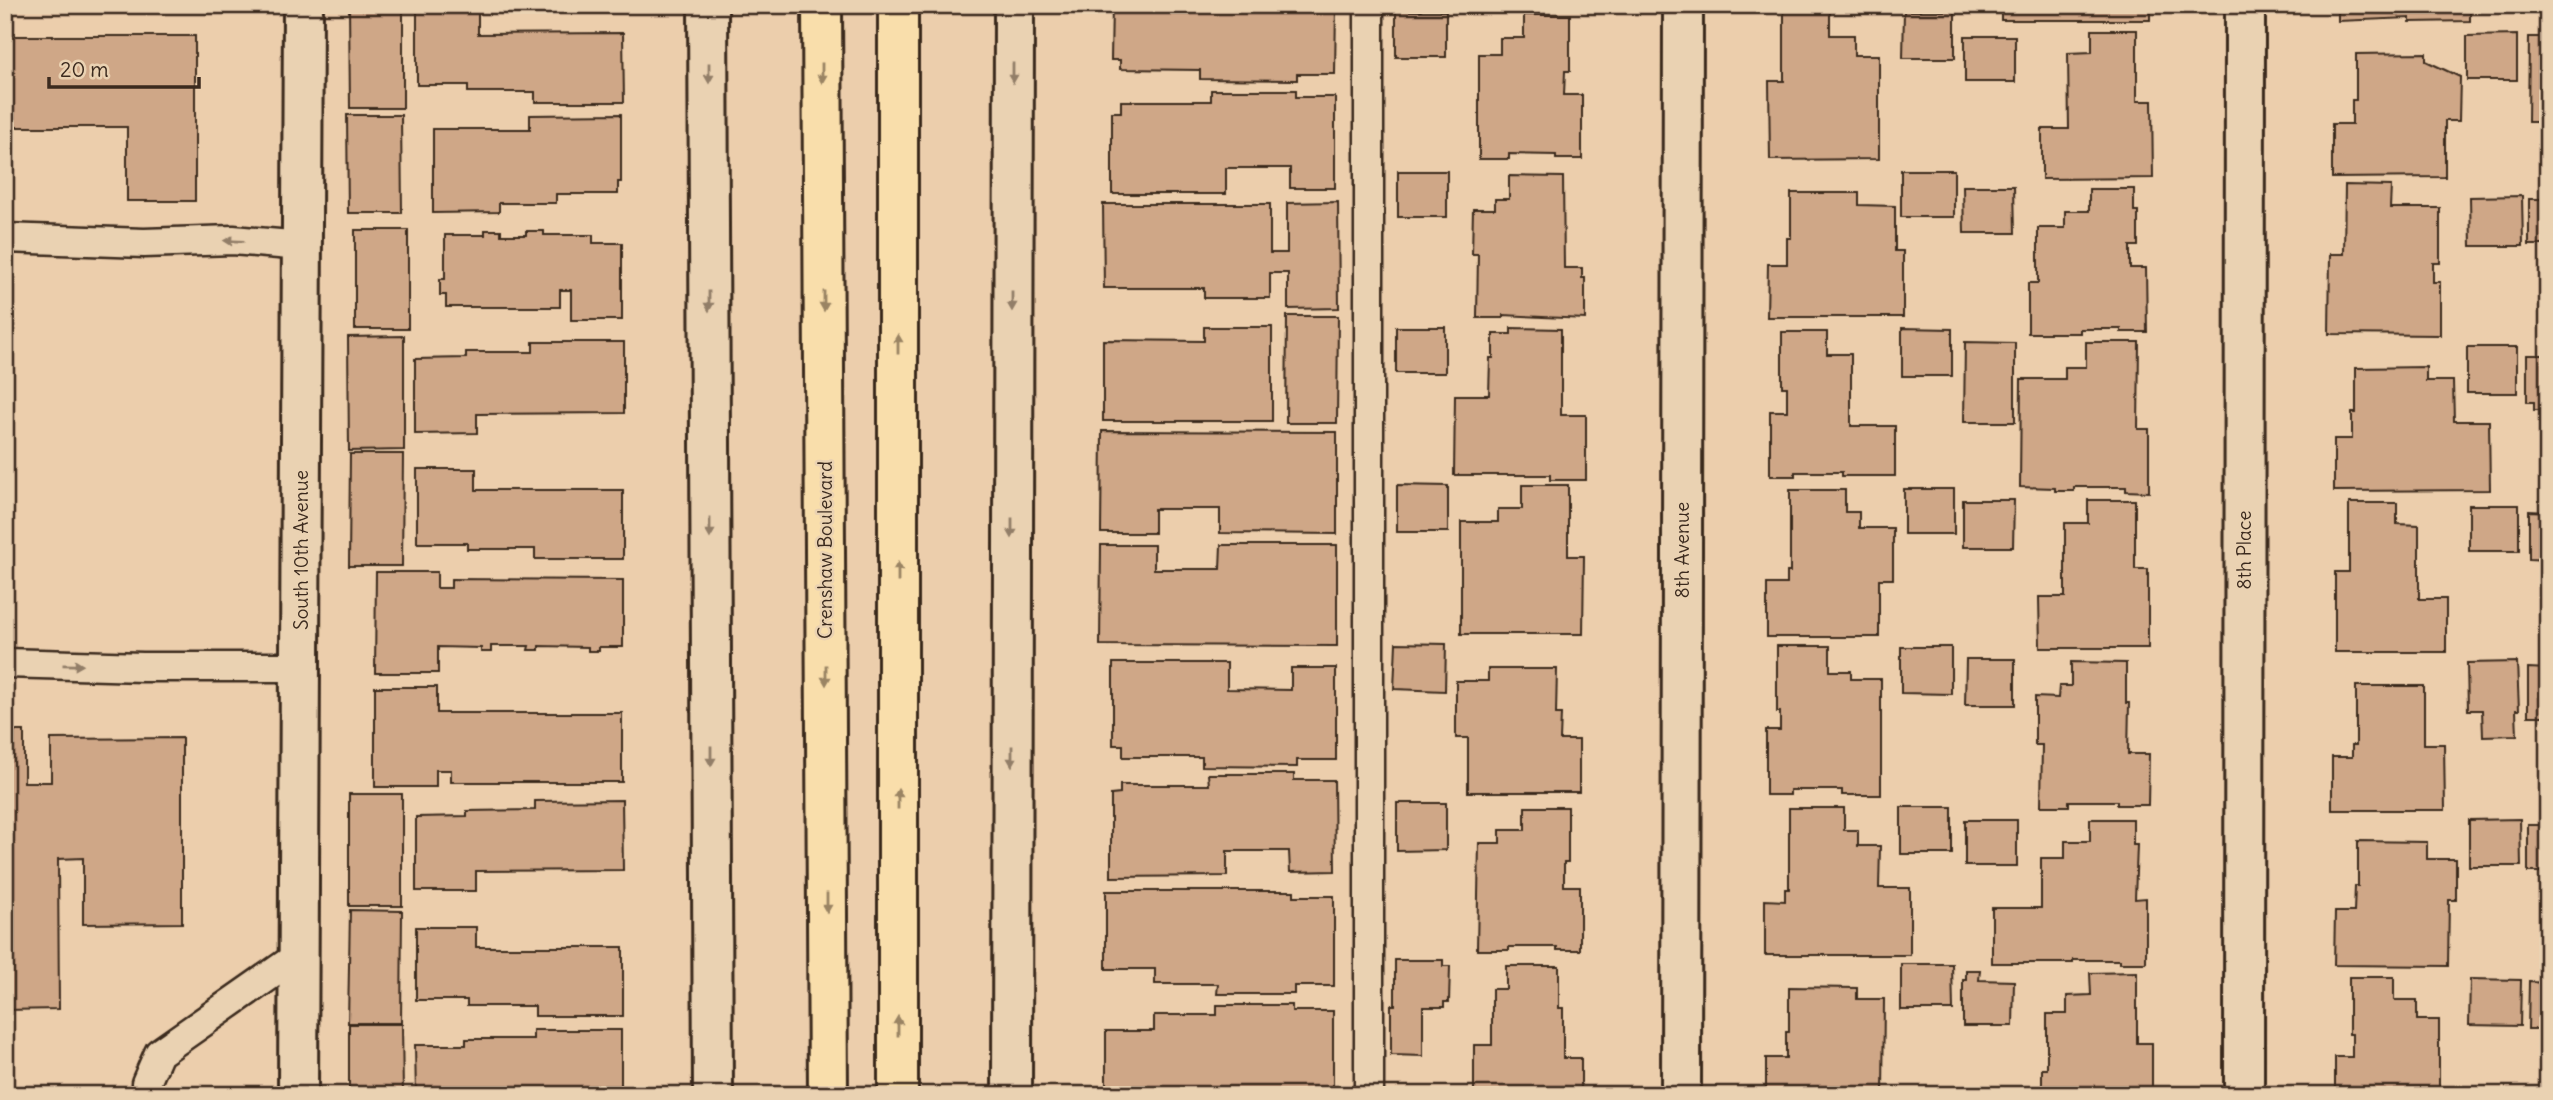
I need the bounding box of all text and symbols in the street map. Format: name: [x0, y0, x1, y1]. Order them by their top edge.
scale bar: [49, 46, 200, 90]
text: 20 m: [60, 56, 109, 83]
one-way arrow: [703, 63, 714, 85]
one-way arrow: [816, 63, 828, 85]
one-way arrow: [1007, 63, 1019, 85]
one-way arrow: [223, 235, 245, 246]
one-way arrow: [703, 290, 715, 312]
one-way arrow: [818, 290, 830, 312]
one-way arrow: [1006, 290, 1018, 312]
one-way arrow: [892, 333, 904, 355]
street label: Crenshaw Boulevard: [813, 461, 837, 639]
street label: South 10th Avenue: [289, 470, 313, 630]
street label: 8th Avenue: [1670, 502, 1694, 598]
street label: 8th Place: [2232, 511, 2256, 589]
one-way arrow: [704, 518, 716, 540]
one-way arrow: [1006, 518, 1018, 540]
one-way arrow: [892, 560, 904, 582]
one-way arrow: [63, 659, 85, 671]
one-way arrow: [820, 665, 832, 687]
one-way arrow: [705, 745, 717, 767]
one-way arrow: [1006, 745, 1018, 767]
one-way arrow: [892, 788, 904, 810]
one-way arrow: [821, 892, 833, 914]
one-way arrow: [892, 1015, 904, 1037]

